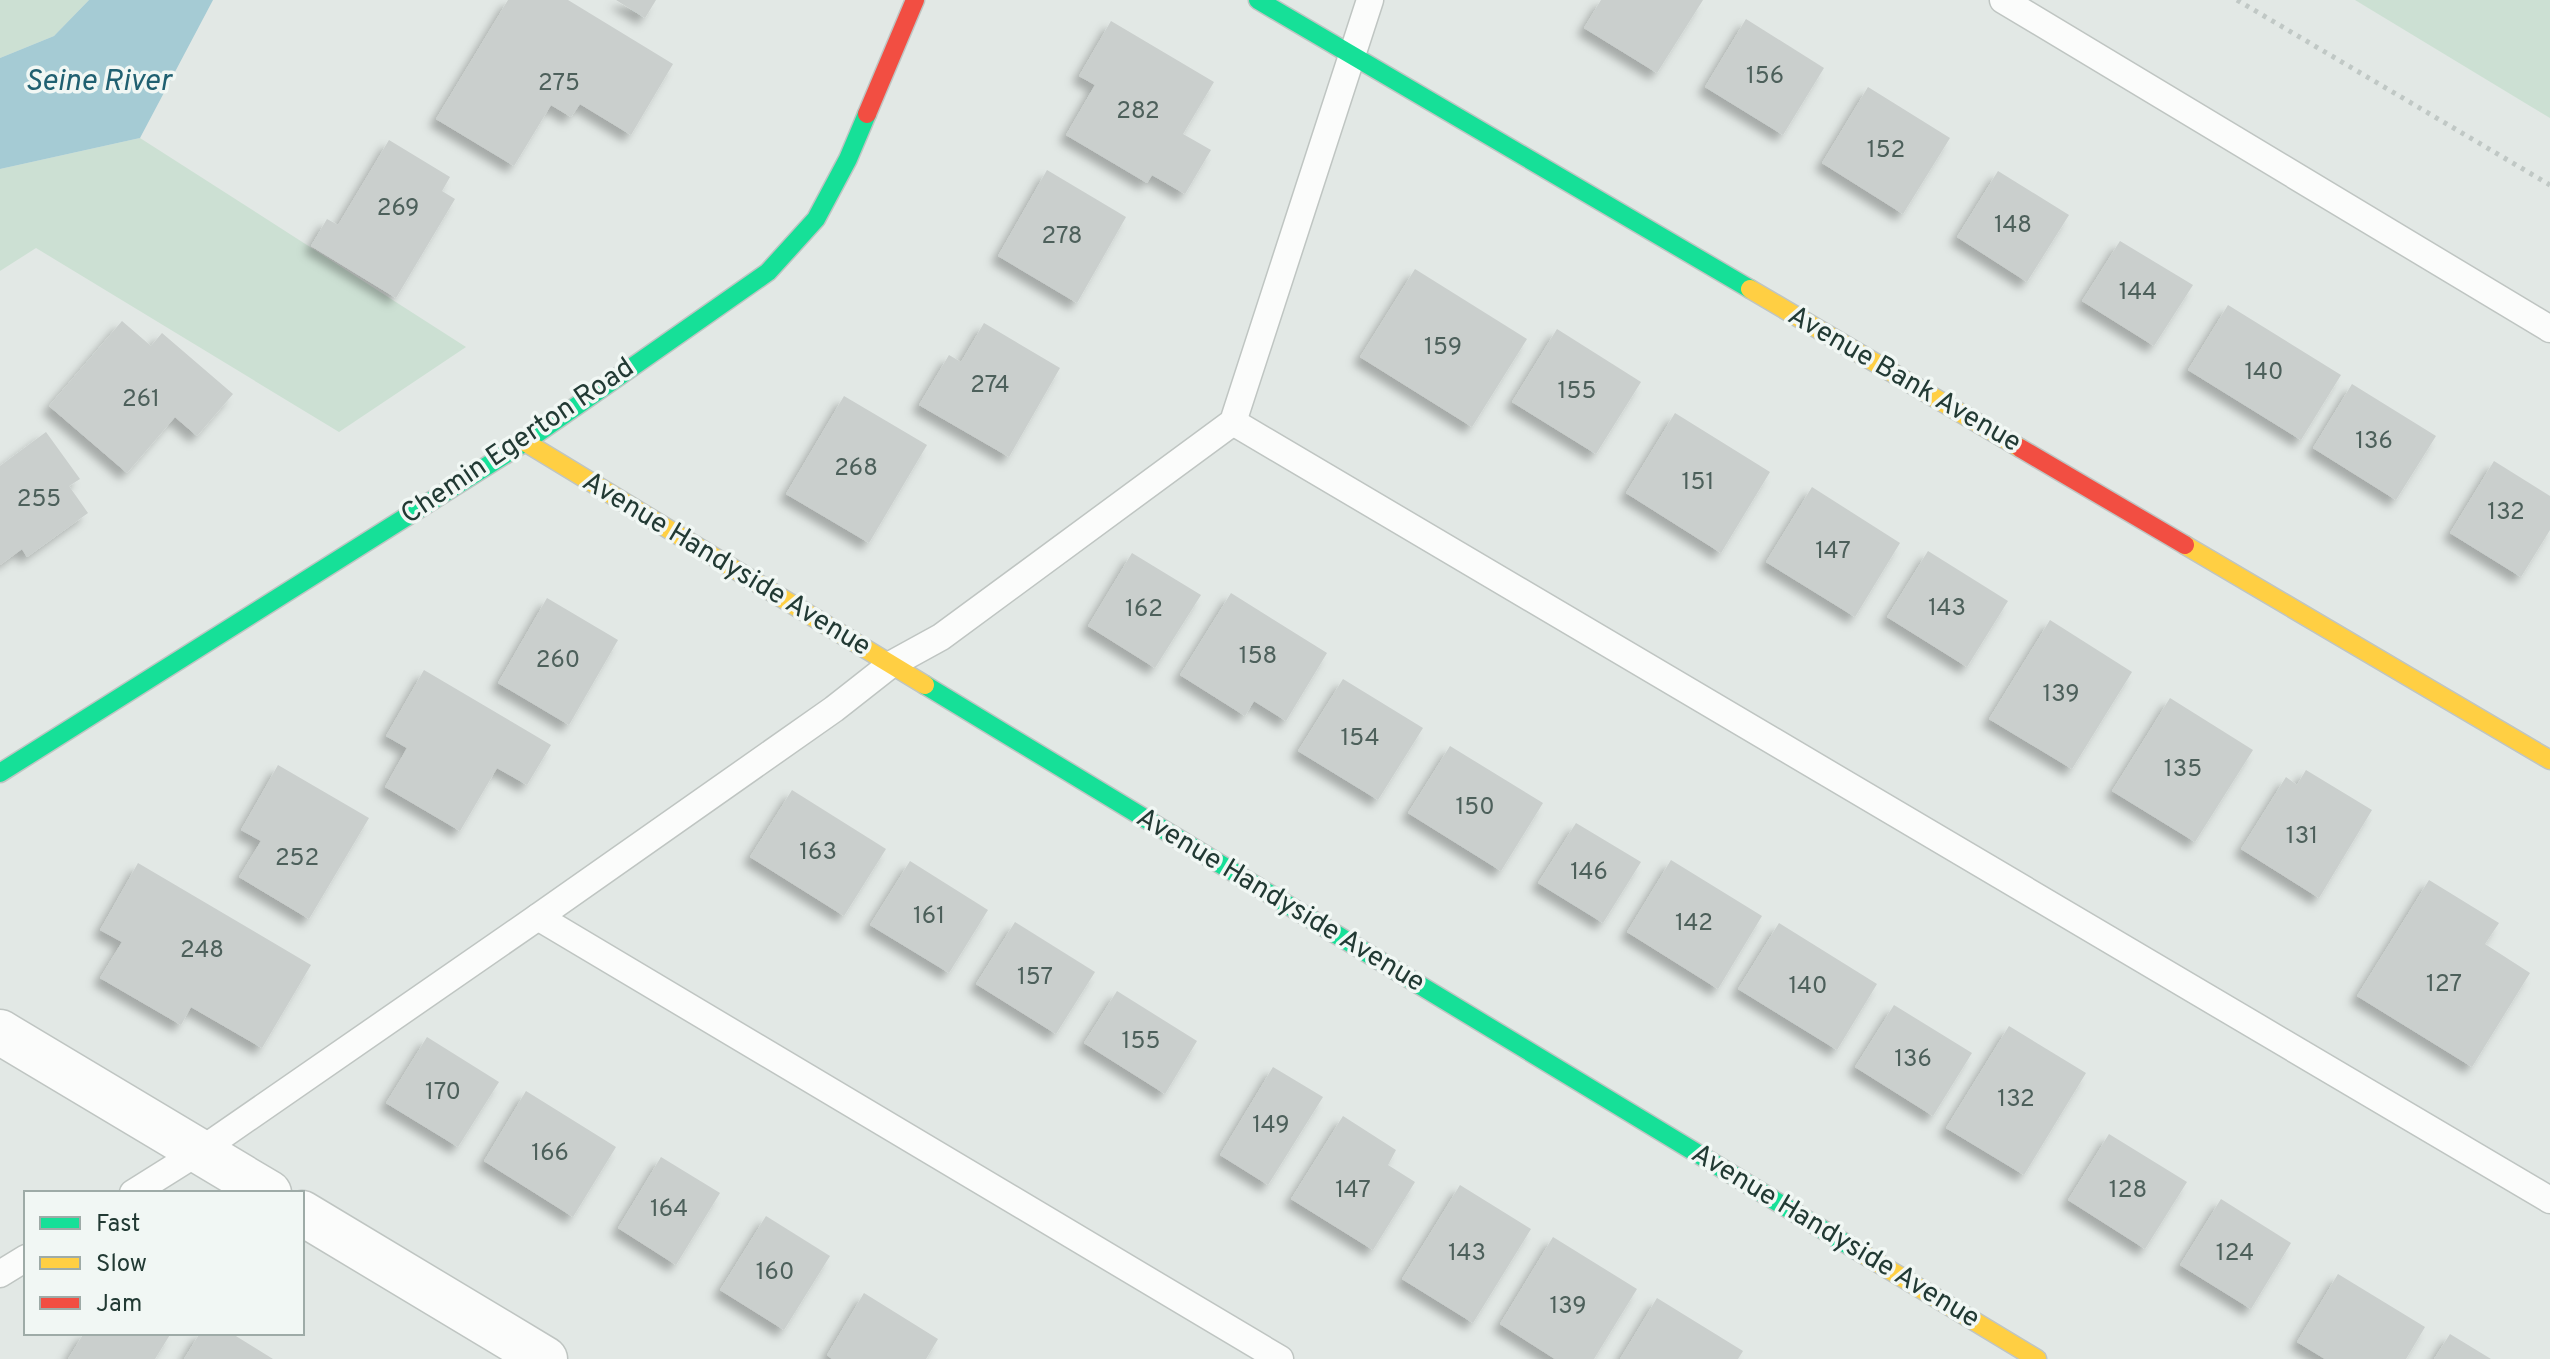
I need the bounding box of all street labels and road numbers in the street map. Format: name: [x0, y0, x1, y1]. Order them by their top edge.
street label: Avenue Bank Avenue: [1781, 299, 2027, 461]
street label: Chemin Egerton Road: [394, 351, 642, 533]
street label: Avenue Handyside Avenue: [575, 465, 877, 665]
street label: Avenue Handyside Avenue: [1129, 801, 1431, 1001]
street label: Avenue Handyside Avenue: [1684, 1137, 1986, 1337]

